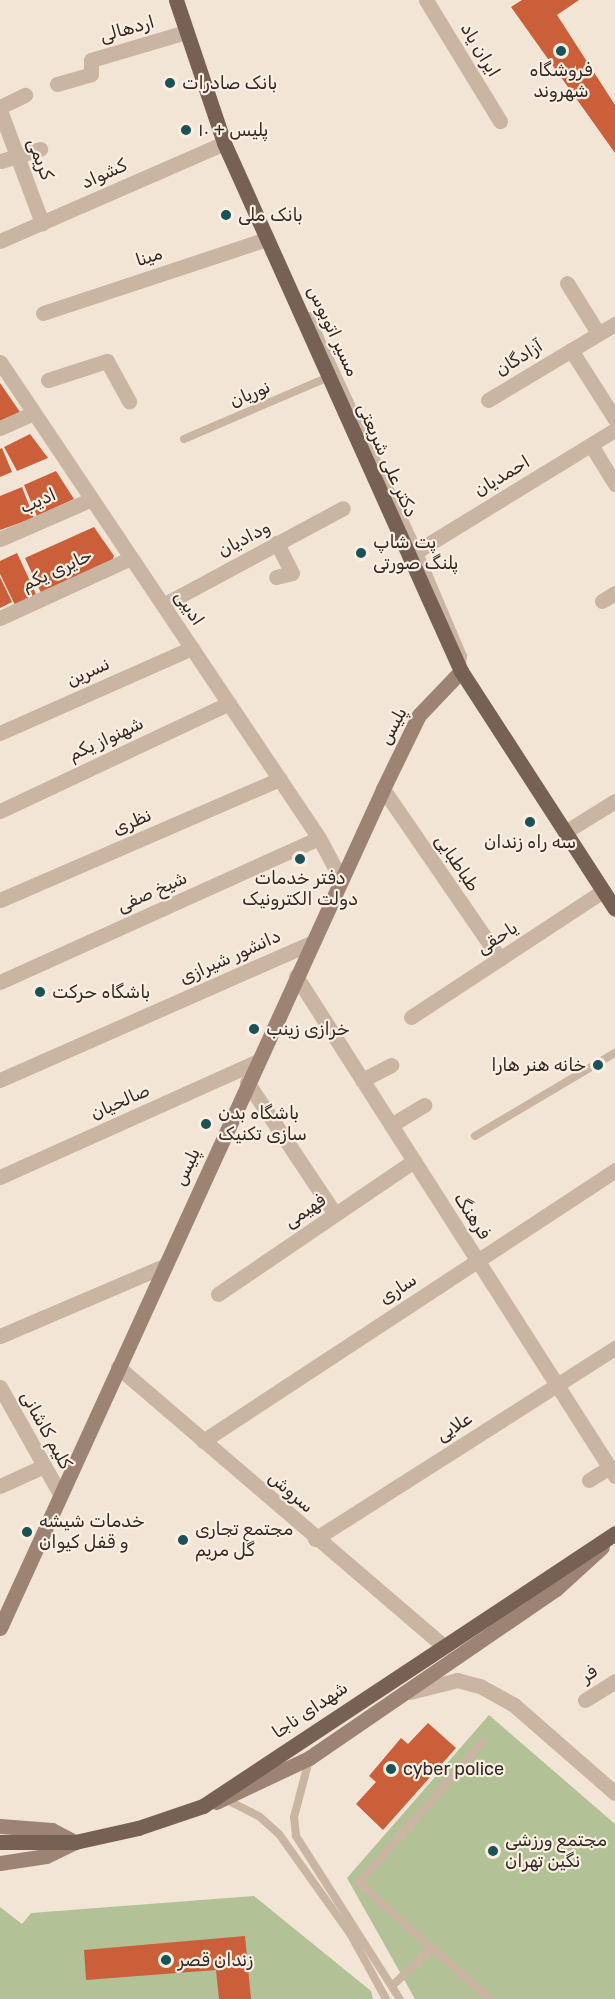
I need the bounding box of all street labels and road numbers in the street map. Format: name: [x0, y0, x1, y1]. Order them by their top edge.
street label: اردهالی: [97, 11, 157, 47]
street label: ایران یاد: [456, 19, 504, 81]
street label: کریمی: [22, 135, 58, 183]
street label: کشواد: [78, 154, 130, 194]
street label: مینا: [133, 243, 165, 271]
street label: مسیر اتوبوس: [303, 282, 363, 380]
street label: آزادگان: [491, 335, 547, 381]
street label: نوریان: [226, 376, 274, 412]
street label: دکتر علی شریعتی: [352, 400, 422, 520]
street label: احمدیان: [470, 451, 534, 501]
street label: ادیب: [17, 484, 59, 518]
street label: ودادیان: [214, 516, 274, 562]
street label: حایری یکم: [18, 544, 96, 596]
street label: ادیبی: [169, 586, 209, 630]
street label: نسرین: [63, 653, 113, 691]
street label: پلیس: [374, 704, 412, 748]
street label: شهنواز یکم: [65, 712, 147, 766]
street label: نظری: [109, 804, 155, 840]
street label: طباطبایی: [430, 830, 484, 896]
street label: شیخ صفی: [113, 867, 191, 917]
street label: یاحقی: [473, 917, 521, 959]
street label: دانشور شیرازی: [176, 925, 284, 989]
street label: صالحیان: [87, 1079, 153, 1125]
street label: پلیس: [169, 1145, 205, 1189]
street label: فهیمی: [280, 1189, 330, 1233]
street label: فرهنگ: [449, 1189, 495, 1243]
street label: ساری: [375, 1269, 421, 1309]
street label: کلیم کاشانی: [16, 1387, 76, 1473]
street label: علایی: [432, 1408, 476, 1446]
street label: سروش: [264, 1467, 318, 1517]
street label: فر: [577, 1661, 601, 1687]
street label: شهدای ناجا: [268, 1677, 352, 1743]

